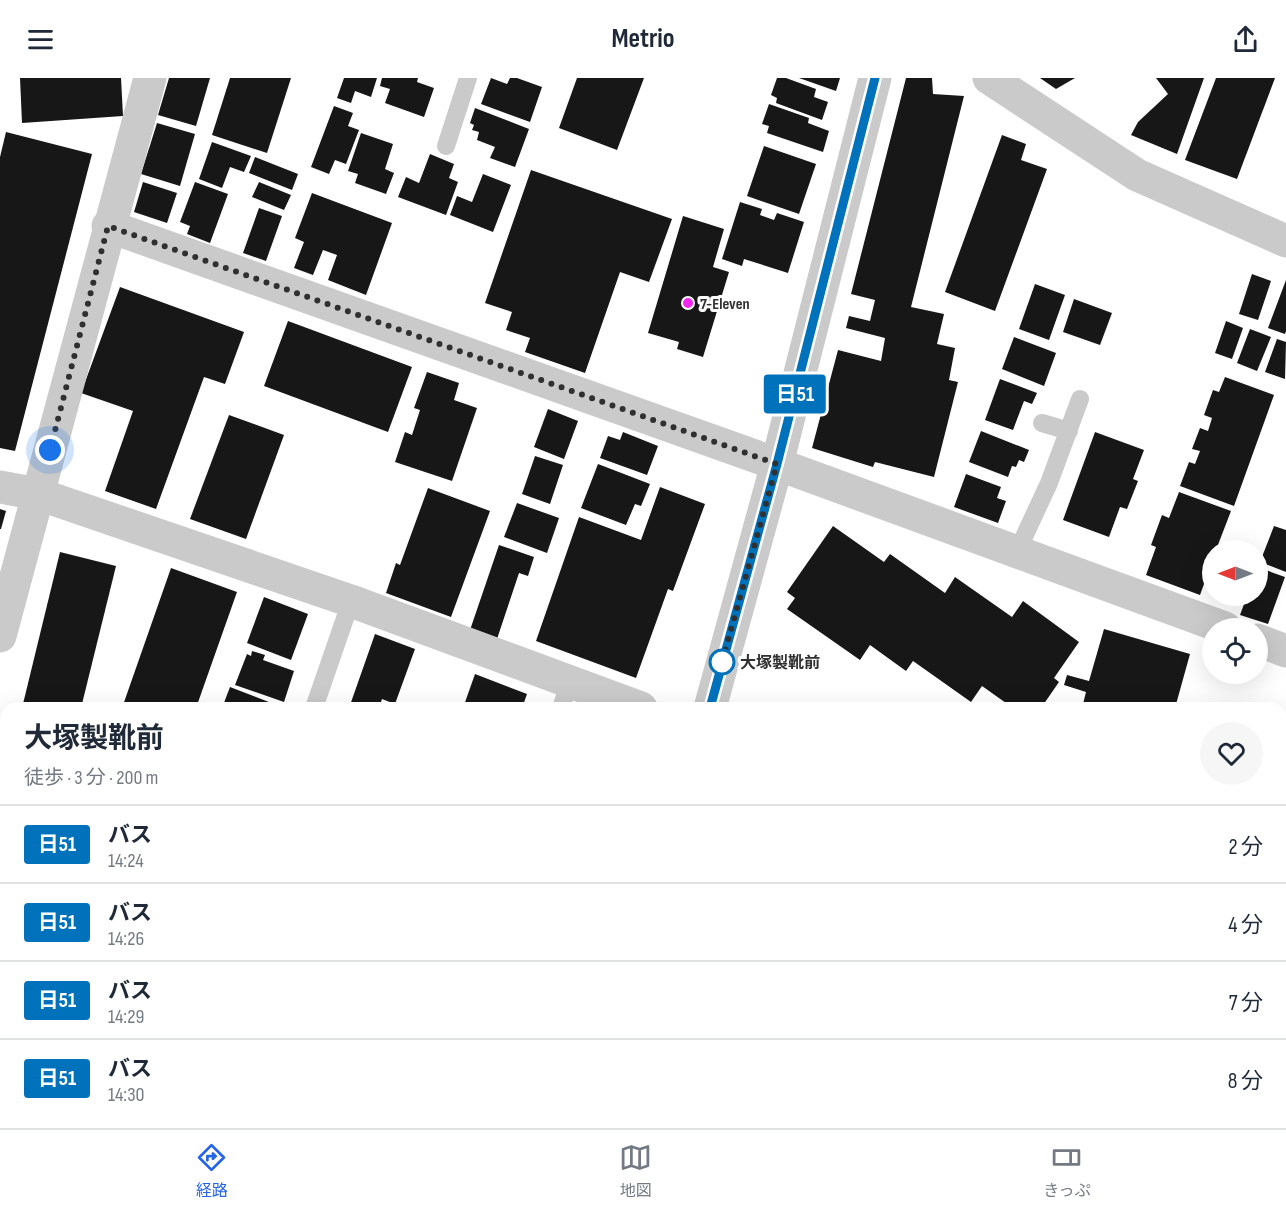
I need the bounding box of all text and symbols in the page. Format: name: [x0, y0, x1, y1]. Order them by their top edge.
icon: menu: [24, 23, 57, 56]
text: Metrio: [611, 23, 675, 55]
icon: share: [1229, 23, 1262, 56]
place label: 7-Eleven: [700, 295, 750, 314]
marker: 7-Eleven: [681, 296, 695, 310]
line badge: 日51: [760, 374, 830, 414]
text: 日51: [776, 382, 814, 407]
your location: [35, 435, 65, 465]
north arrow: [1202, 540, 1268, 606]
map controls: [1202, 540, 1268, 684]
button: locate: [1202, 618, 1268, 684]
marker: 大塚製靴前: [709, 649, 735, 675]
place label: 大塚製靴前: [740, 653, 820, 673]
text: 大塚製靴前: [24, 722, 164, 755]
button: heart: [1200, 722, 1263, 785]
text: 徒歩 · 3 分 · 200 m: [24, 766, 158, 790]
text: バス: [108, 822, 152, 849]
text: 日51: [38, 832, 76, 857]
text: 2 分: [1228, 834, 1263, 861]
text: 14:24: [108, 849, 144, 873]
text: バス: [108, 900, 152, 927]
text: 日51: [38, 910, 76, 935]
text: 4 分: [1228, 912, 1263, 939]
text: 14:26: [108, 927, 144, 951]
text: バス: [108, 978, 152, 1005]
text: 日51: [38, 988, 76, 1013]
text: 7 分: [1229, 990, 1263, 1017]
text: 14:29: [108, 1005, 144, 1029]
text: バス: [108, 1056, 152, 1083]
text: 日51: [38, 1066, 76, 1091]
text: 8 分: [1228, 1068, 1263, 1095]
text: 14:30: [108, 1083, 144, 1107]
tab: 経路: [195, 1141, 228, 1201]
tab: 地図: [619, 1141, 652, 1201]
tab: きっぷ: [1043, 1141, 1091, 1201]

